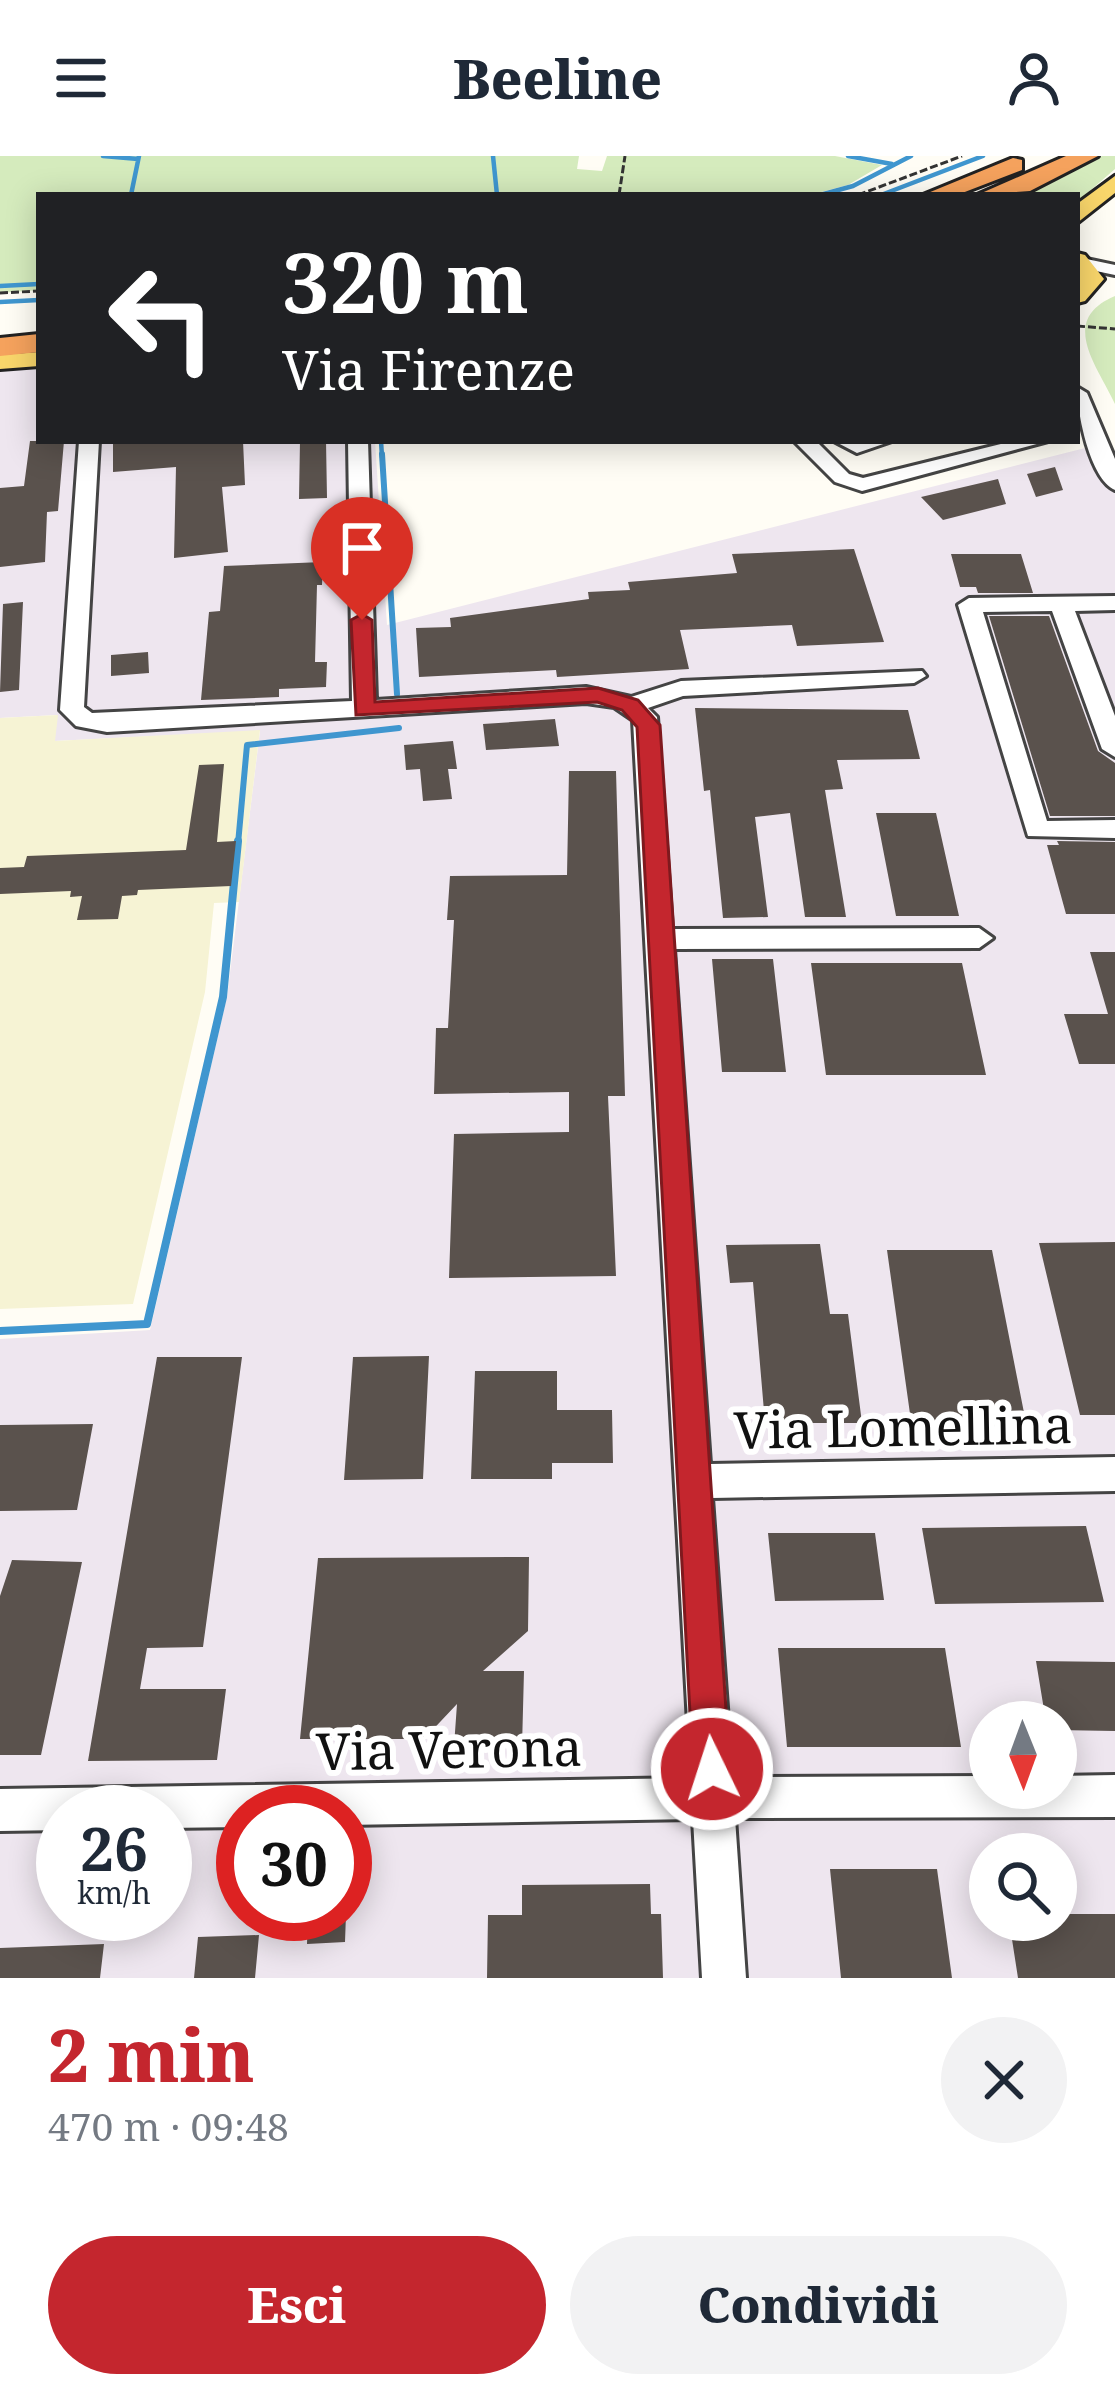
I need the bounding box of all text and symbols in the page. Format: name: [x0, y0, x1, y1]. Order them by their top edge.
text: Beeline: [453, 41, 662, 115]
icon: menu: [48, 45, 114, 111]
icon: person: [1001, 45, 1067, 111]
text: 320 m: [282, 223, 529, 338]
icon: left: [84, 240, 240, 396]
text: Via Firenze: [282, 332, 575, 406]
pin: [311, 497, 413, 620]
icon: arrive: [329, 515, 395, 581]
street label: Via Lomellina: [733, 1388, 1073, 1464]
north arrow: [969, 1701, 1077, 1809]
map controls: [969, 1701, 1077, 1941]
position arrow: [649, 1706, 775, 1832]
street label: Via Verona: [315, 1711, 583, 1785]
speed limit sign: 30: [216, 1785, 372, 1941]
text: 26: [80, 1807, 148, 1889]
button: search: [969, 1833, 1077, 1941]
text: km/h: [77, 1872, 151, 1913]
text: 2 min: [48, 2005, 255, 2103]
button: close: [941, 2017, 1067, 2143]
text: 470 m · 09:48: [48, 2099, 289, 2152]
button: Esci: [48, 2236, 546, 2374]
button: Condividi: [570, 2236, 1067, 2374]

